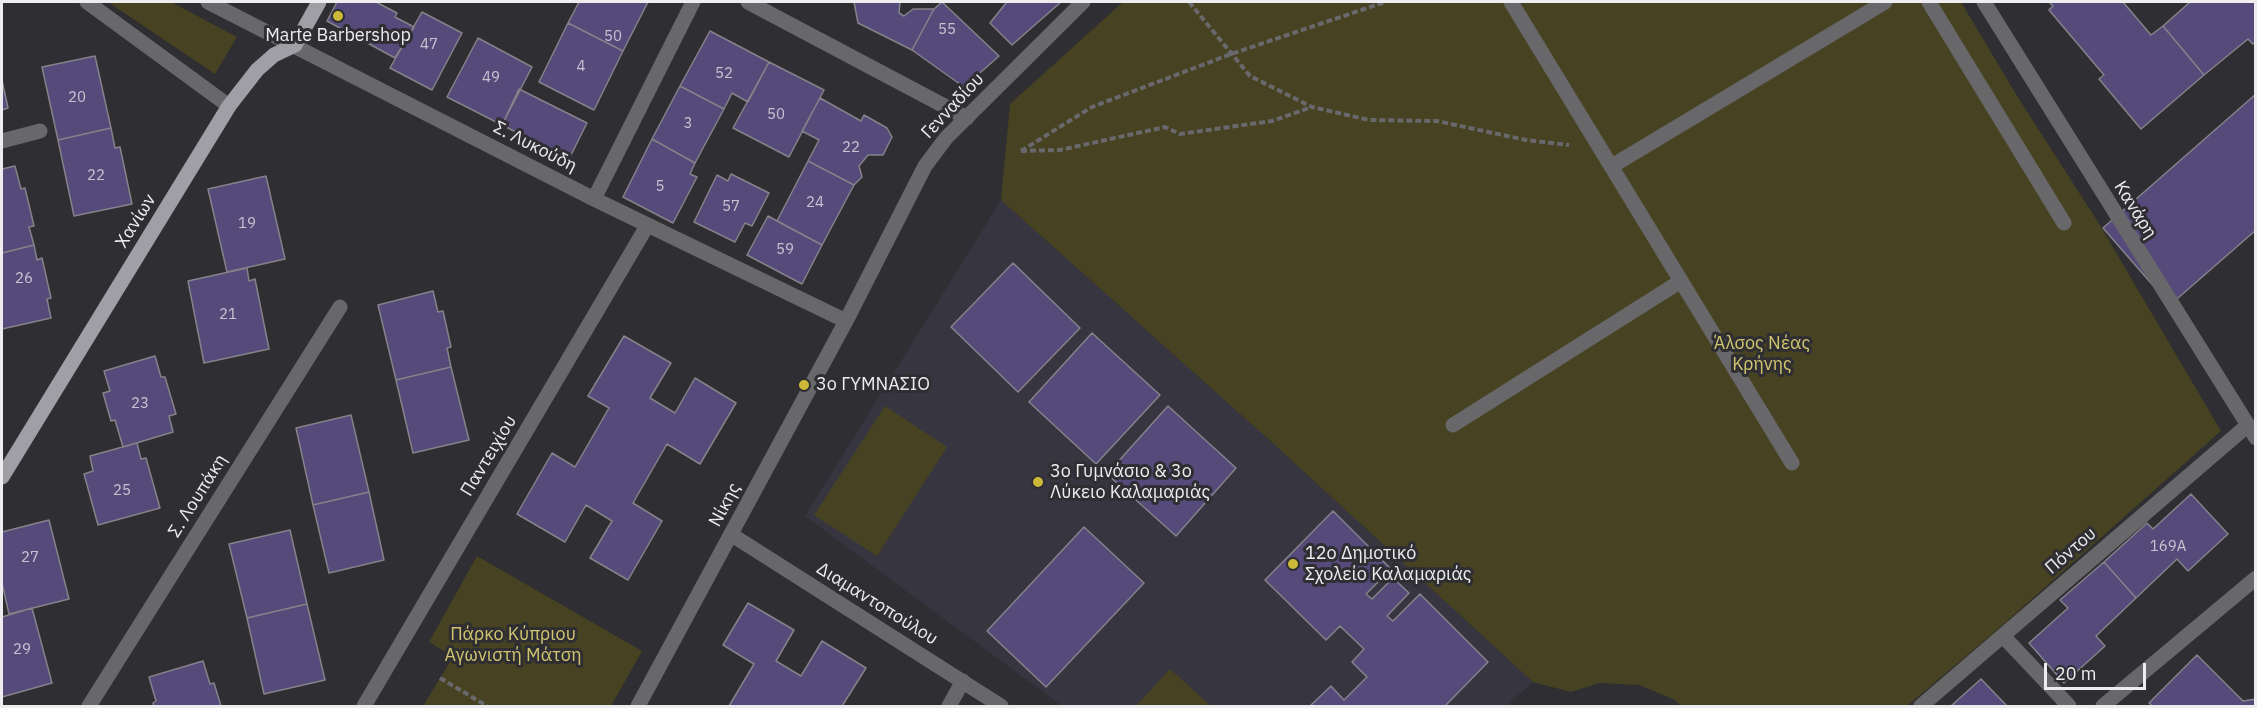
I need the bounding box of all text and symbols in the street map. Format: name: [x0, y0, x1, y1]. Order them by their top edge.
marker: Marte Barbershop: [331, 9, 345, 23]
house number: 55: [938, 21, 956, 39]
place label: Marte Barbershop: [265, 25, 411, 47]
house number: 50: [604, 28, 622, 46]
house number: 47: [420, 36, 438, 54]
house number: 4: [577, 58, 585, 76]
house number: 52: [715, 65, 733, 83]
house number: 49: [482, 69, 500, 87]
street label: Γενναδίου: [917, 69, 989, 143]
house number: 20: [68, 89, 86, 107]
house number: 50: [767, 106, 785, 124]
house number: 3: [684, 115, 692, 133]
street label: Σ. Λυκούδη: [490, 117, 580, 177]
house number: 22: [842, 139, 860, 157]
house number: 22: [87, 167, 105, 185]
street label: Κανάρη: [2109, 177, 2161, 243]
house number: 5: [656, 178, 664, 196]
street label: Χανίων: [111, 190, 161, 252]
house number: 24: [806, 194, 824, 212]
house number: 57: [722, 198, 740, 216]
house number: 19: [238, 215, 256, 233]
house number: 59: [776, 241, 794, 259]
house number: 26: [15, 270, 33, 288]
house number: 21: [219, 306, 237, 324]
park label: Άλσος Νέας Κρήνης: [1714, 333, 1810, 376]
place label: 3ο ΓΥΜΝΑΣΙΟ: [816, 374, 930, 396]
marker: 3ο ΓΥΜΝΑΣΙΟ: [797, 378, 811, 392]
house number: 23: [131, 395, 149, 413]
street label: Παντειχίου: [456, 412, 522, 500]
street label: Σ. Λουπάκη: [164, 451, 232, 541]
place label: 3ο Γυμνάσιο & 3ο Λύκειο Καλαμαριάς: [1050, 461, 1210, 504]
marker: 3ο Γυμνάσιο & 3ο Λύκειο Καλαμαριάς: [1031, 475, 1045, 489]
street label: Νίκης: [705, 479, 745, 531]
house number: 25: [113, 482, 131, 500]
street label: Πόντου: [2041, 523, 2101, 579]
house number: 169Α: [2150, 538, 2186, 556]
place label: 12ο Δημοτικό Σχολείο Καλαμαριάς: [1305, 543, 1471, 586]
house number: 27: [21, 549, 39, 567]
marker: 12ο Δημοτικό Σχολείο Καλαμαριάς: [1286, 557, 1300, 571]
street label: Διαμαντοπούλου: [812, 558, 942, 650]
park label: Πάρκο Κύπριου Αγωνιστή Μάτση: [444, 624, 582, 666]
house number: 29: [13, 641, 31, 659]
scale bar: [2047, 651, 2149, 689]
text: 20 m: [2055, 662, 2097, 685]

